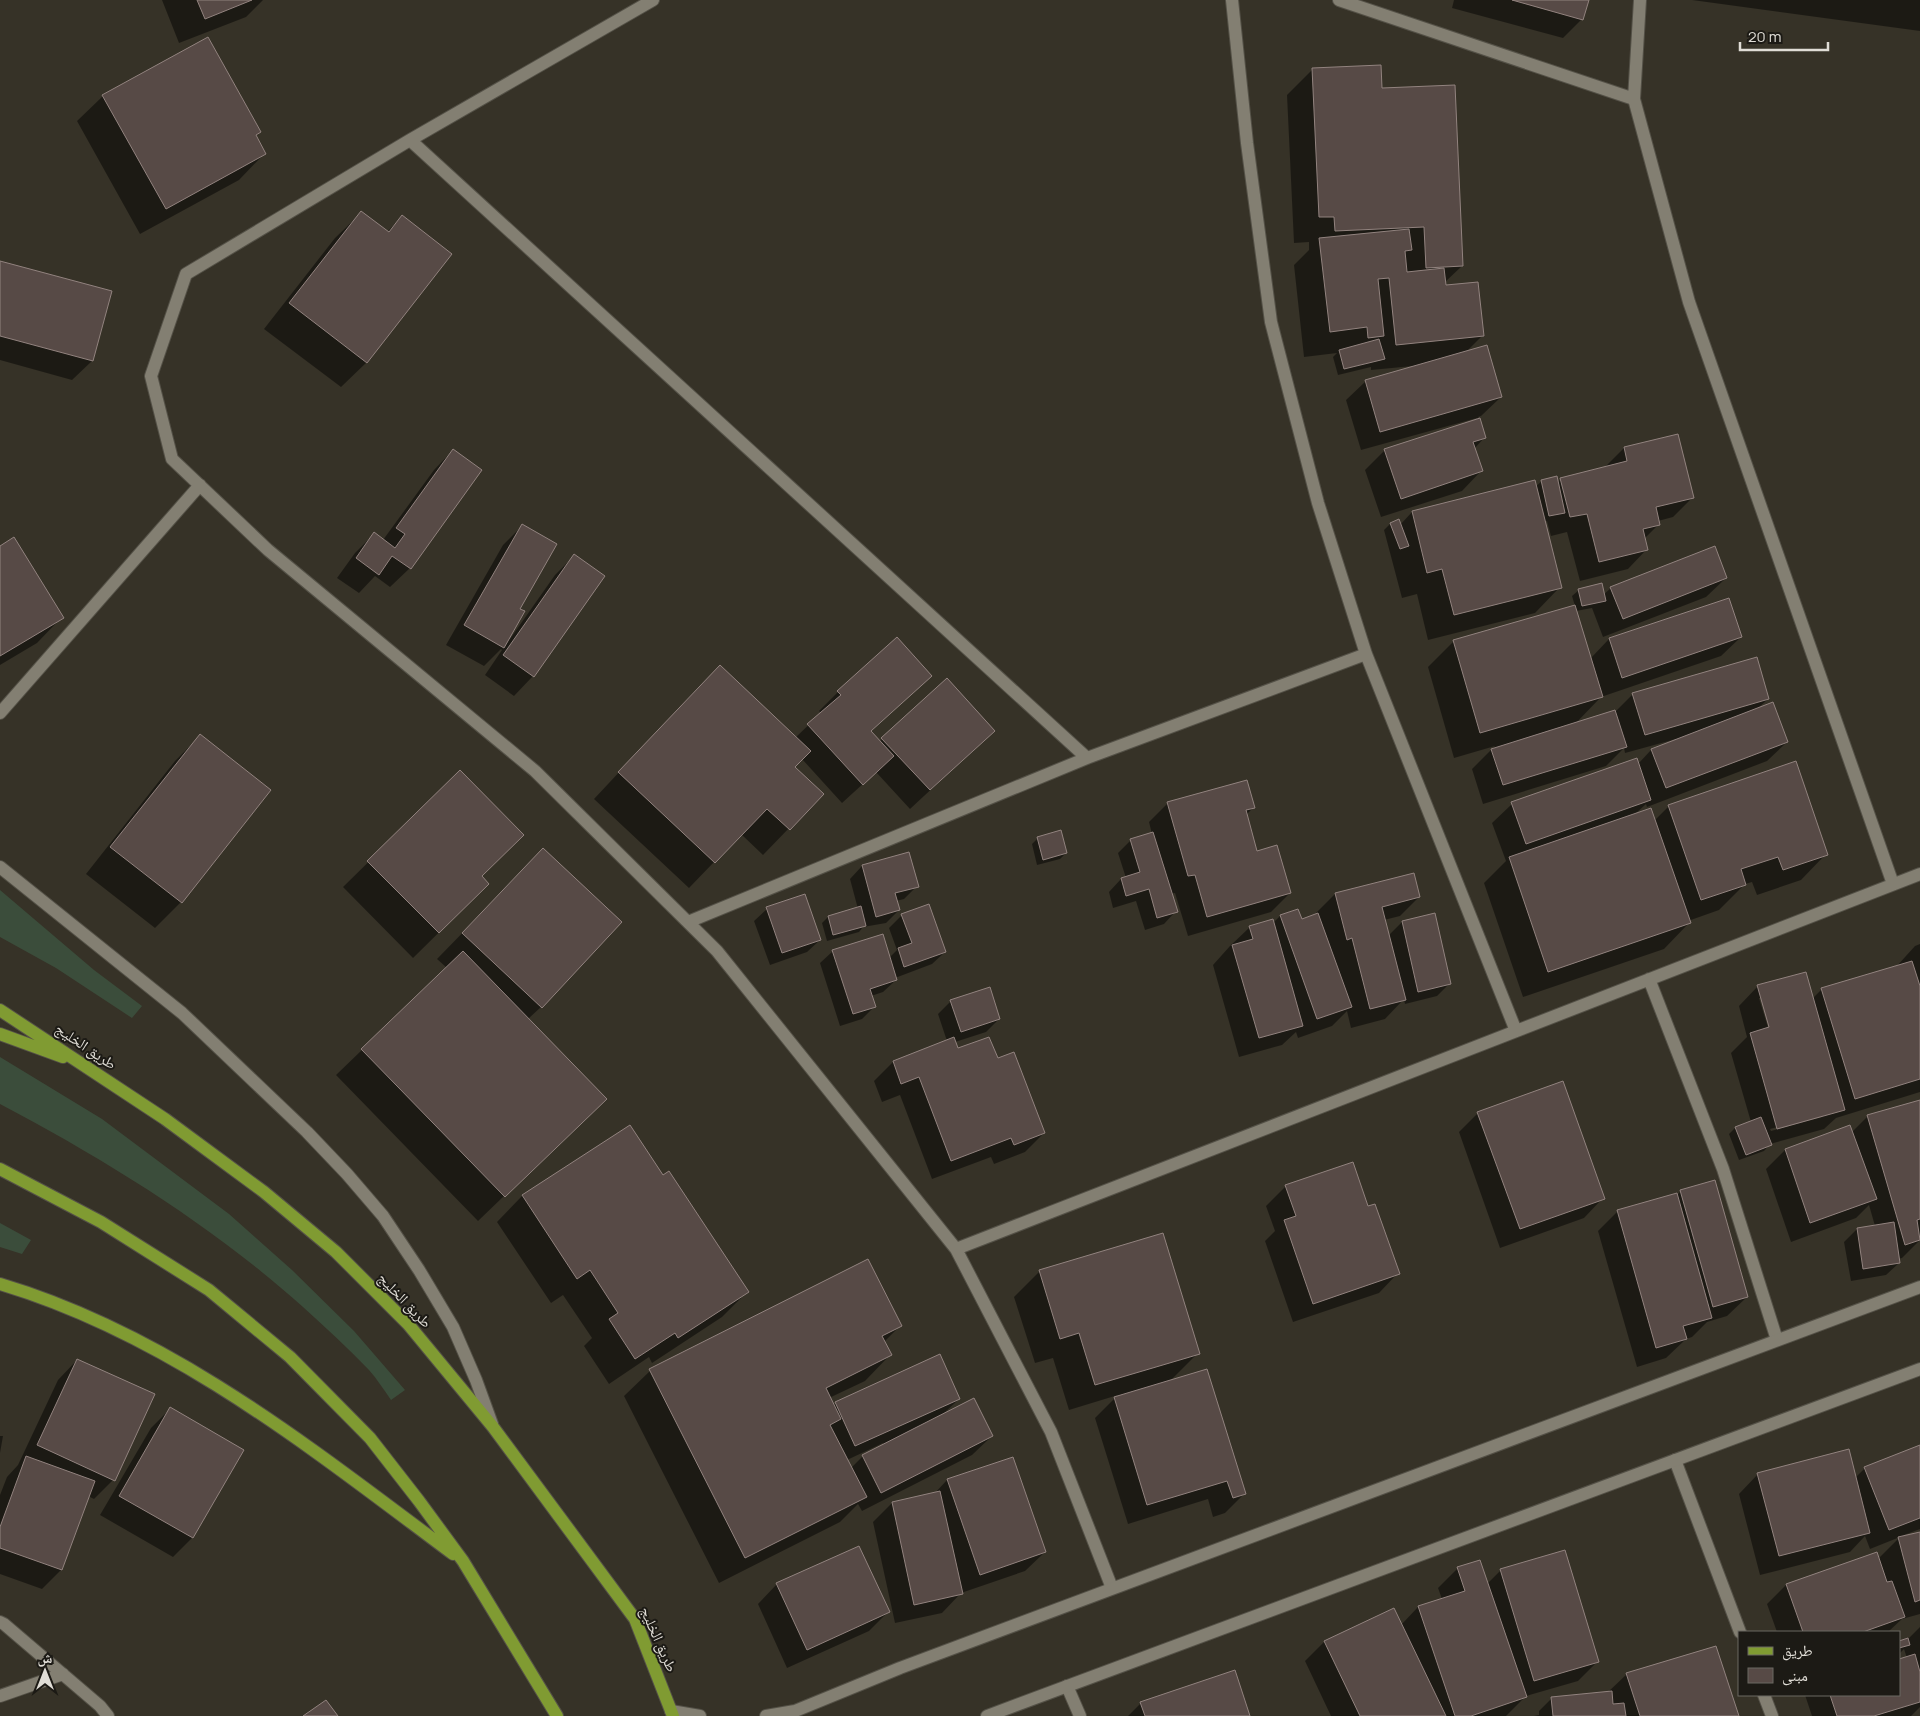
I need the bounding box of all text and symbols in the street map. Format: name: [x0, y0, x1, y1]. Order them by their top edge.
scale bar: [1740, 20, 1828, 52]
text: 20 m: [1748, 26, 1781, 47]
street label: طريق الخليج: [51, 1018, 121, 1074]
street label: طريق الخليج: [373, 1268, 437, 1332]
street label: طريق الخليج: [635, 1603, 683, 1675]
legend: [1738, 1631, 1900, 1696]
text: طريق: [1782, 1640, 1813, 1661]
north arrow: [20, 1646, 70, 1696]
text: ش: [38, 1648, 53, 1667]
text: مبنى: [1782, 1665, 1808, 1686]

